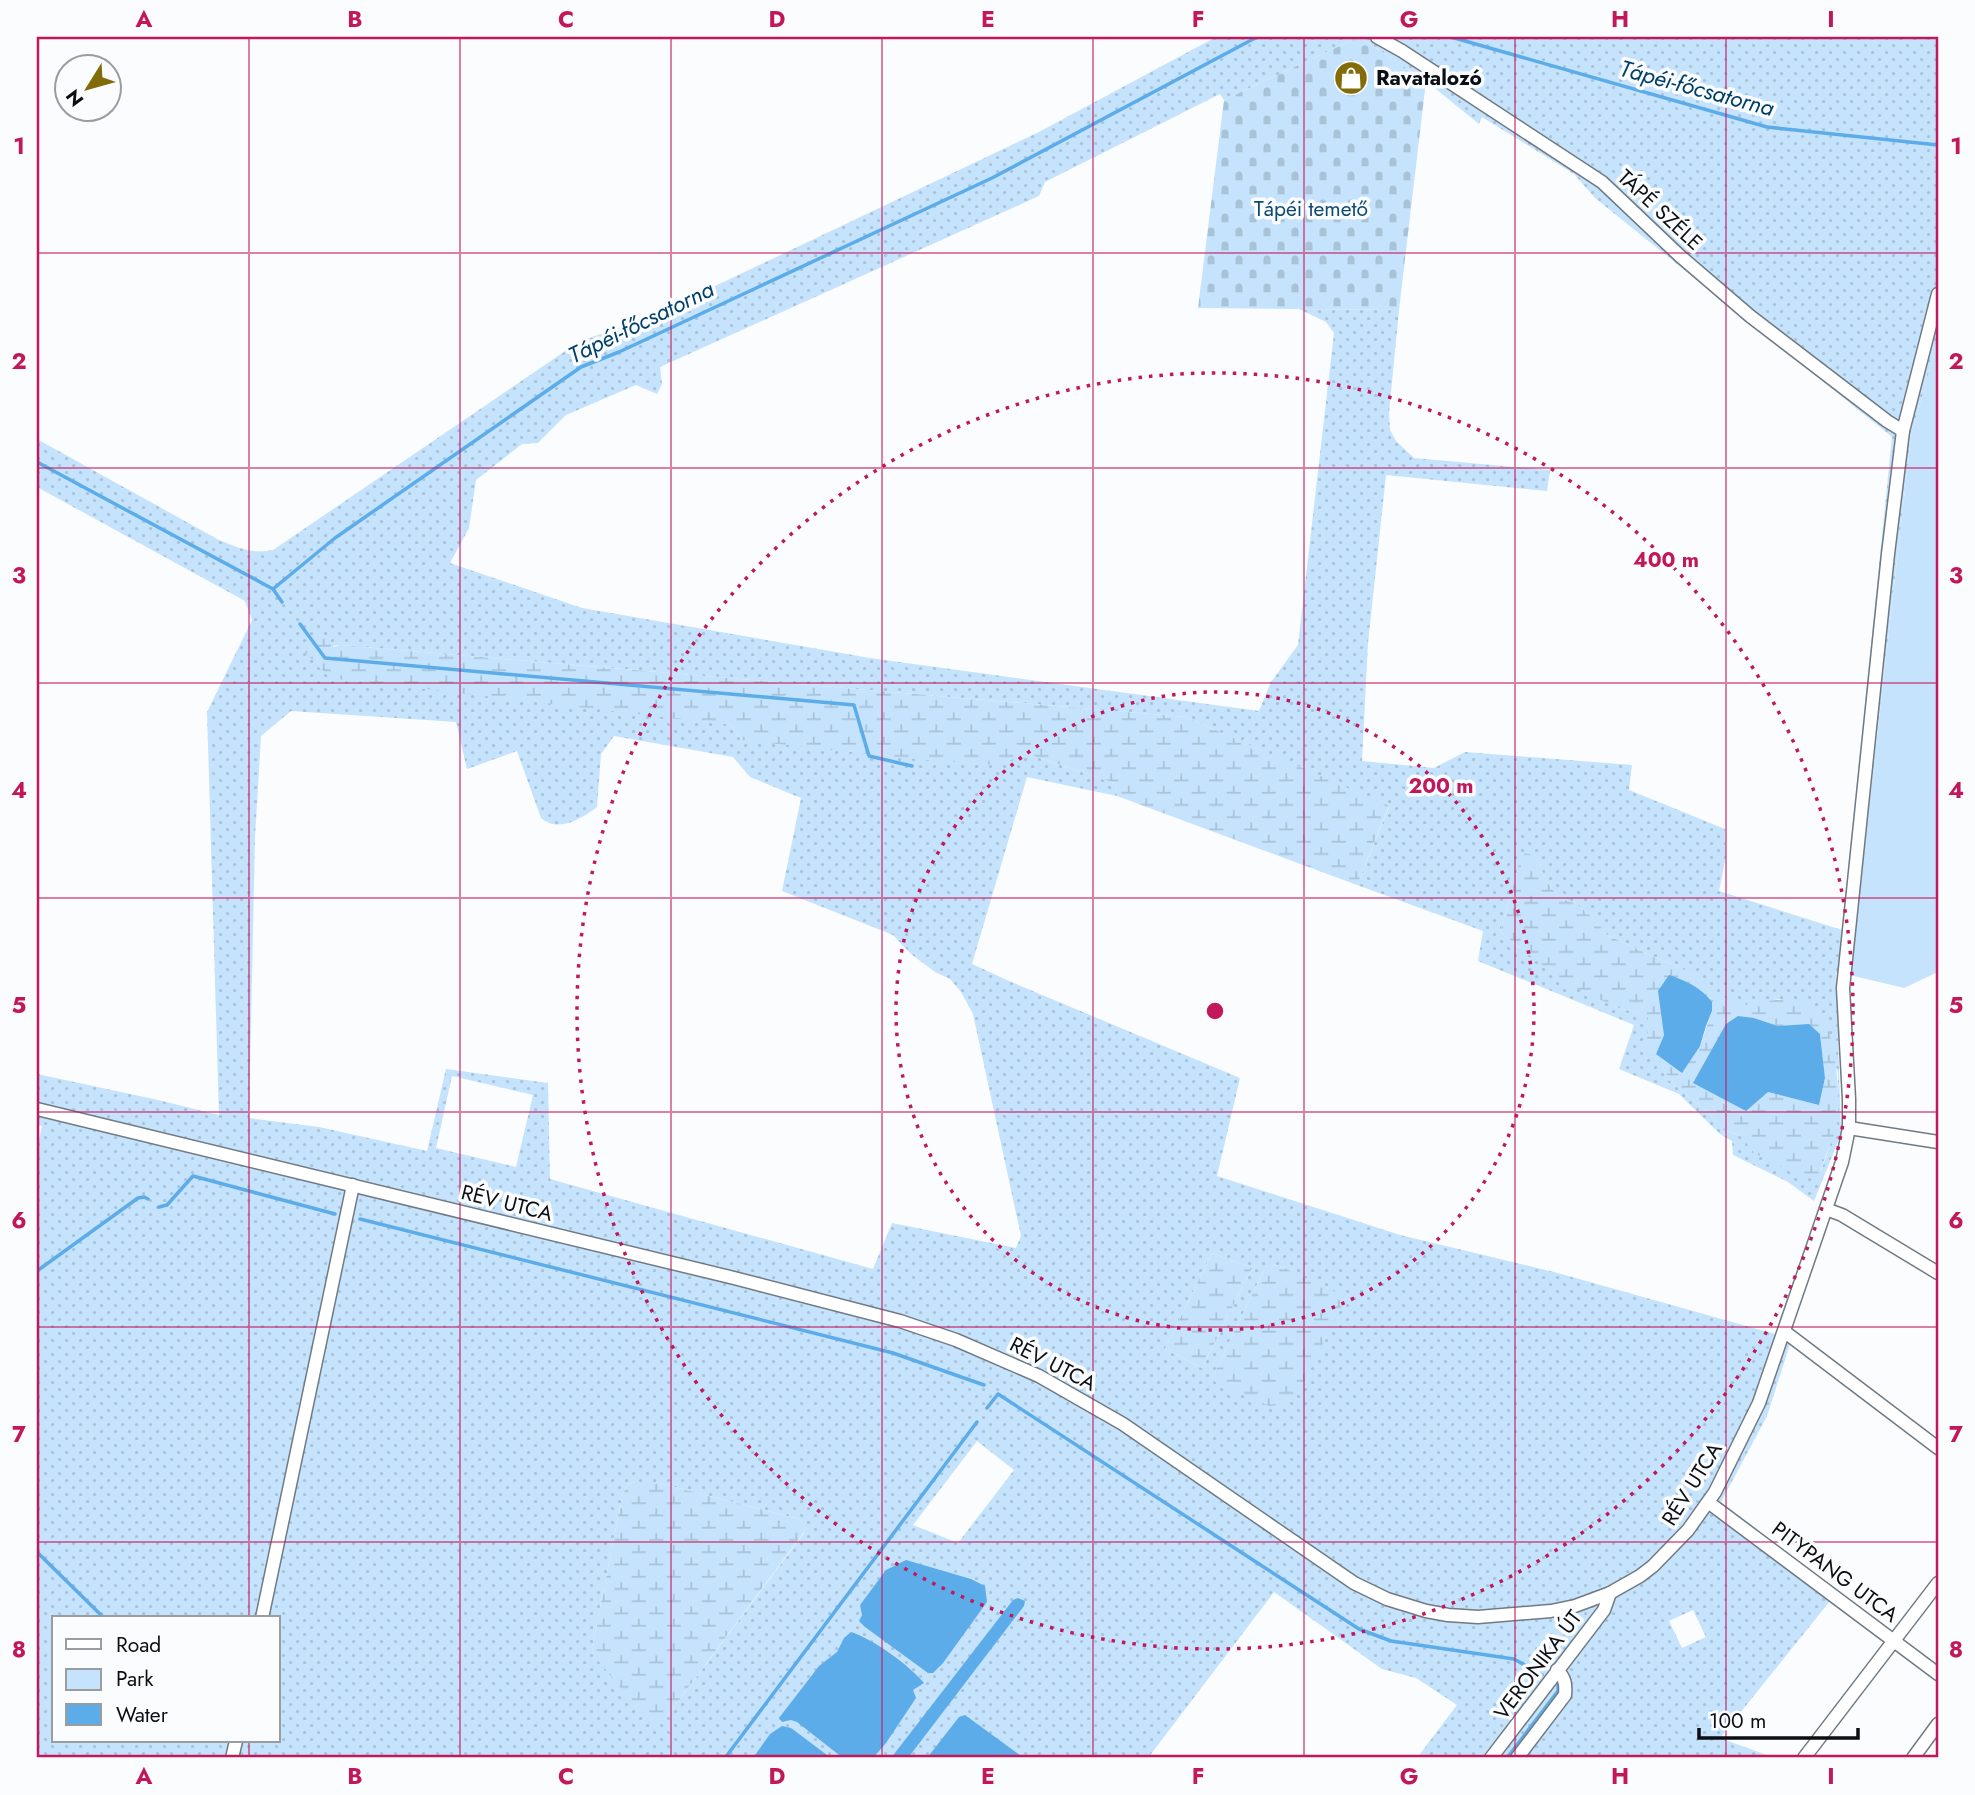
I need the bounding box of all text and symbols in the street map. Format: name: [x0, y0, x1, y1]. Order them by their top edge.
text: A: [135, 2, 153, 36]
text: B: [347, 2, 363, 36]
text: C: [558, 2, 574, 36]
text: D: [769, 2, 786, 36]
text: E: [981, 2, 995, 36]
text: F: [1192, 2, 1204, 36]
text: G: [1400, 2, 1418, 36]
text: H: [1611, 2, 1629, 36]
text: I: [1827, 2, 1835, 36]
water label: Tápéi-főcsatorna: [1616, 51, 1778, 125]
north arrow: [52, 52, 122, 122]
shop icon: Ravatalozó: [1332, 59, 1370, 97]
place label: Ravatalozó: [1376, 63, 1482, 93]
text: N: [59, 84, 90, 112]
text: 1: [13, 129, 25, 163]
text: 1: [1950, 129, 1962, 163]
street label: TÁPÉ SZÉLE: [1611, 163, 1709, 257]
park label: Tápéi temető: [1254, 194, 1368, 224]
water label: Tápéi-főcsatorna: [562, 272, 720, 372]
text: 2: [11, 344, 27, 378]
text: 2: [1948, 344, 1964, 378]
text: 400 m: [1633, 545, 1699, 575]
text: 3: [12, 558, 26, 592]
text: 3: [1949, 558, 1963, 592]
text: 200 m: [1408, 771, 1474, 801]
text: 4: [11, 773, 27, 807]
text: 4: [1948, 773, 1964, 807]
text: 5: [12, 988, 26, 1022]
text: 5: [1949, 988, 1963, 1022]
centre of rings: [1203, 999, 1227, 1023]
street label: RÉV UTCA: [458, 1177, 556, 1229]
text: 6: [11, 1203, 27, 1237]
text: 6: [1948, 1203, 1964, 1237]
street label: RÉV UTCA: [1005, 1329, 1101, 1399]
text: 7: [12, 1417, 26, 1451]
text: 7: [1949, 1417, 1963, 1451]
street label: RÉV UTCA: [1655, 1436, 1730, 1531]
street label: PITYPANG UTCA: [1766, 1514, 1905, 1630]
street label: VERONIKA ÚT: [1487, 1604, 1589, 1726]
legend: [52, 1616, 280, 1742]
text: Road: [116, 1630, 161, 1660]
text: 8: [12, 1632, 26, 1666]
text: 8: [1949, 1632, 1963, 1666]
text: Park: [116, 1664, 154, 1694]
scale bar: [1699, 1697, 1858, 1741]
text: Water: [116, 1700, 169, 1730]
text: 100 m: [1709, 1706, 1766, 1736]
text: A: [135, 1759, 153, 1793]
text: B: [347, 1759, 363, 1793]
text: C: [558, 1759, 574, 1793]
text: D: [769, 1759, 786, 1793]
text: E: [981, 1759, 995, 1793]
text: F: [1192, 1759, 1204, 1793]
text: G: [1400, 1759, 1418, 1793]
text: H: [1611, 1759, 1629, 1793]
text: I: [1827, 1759, 1835, 1793]

